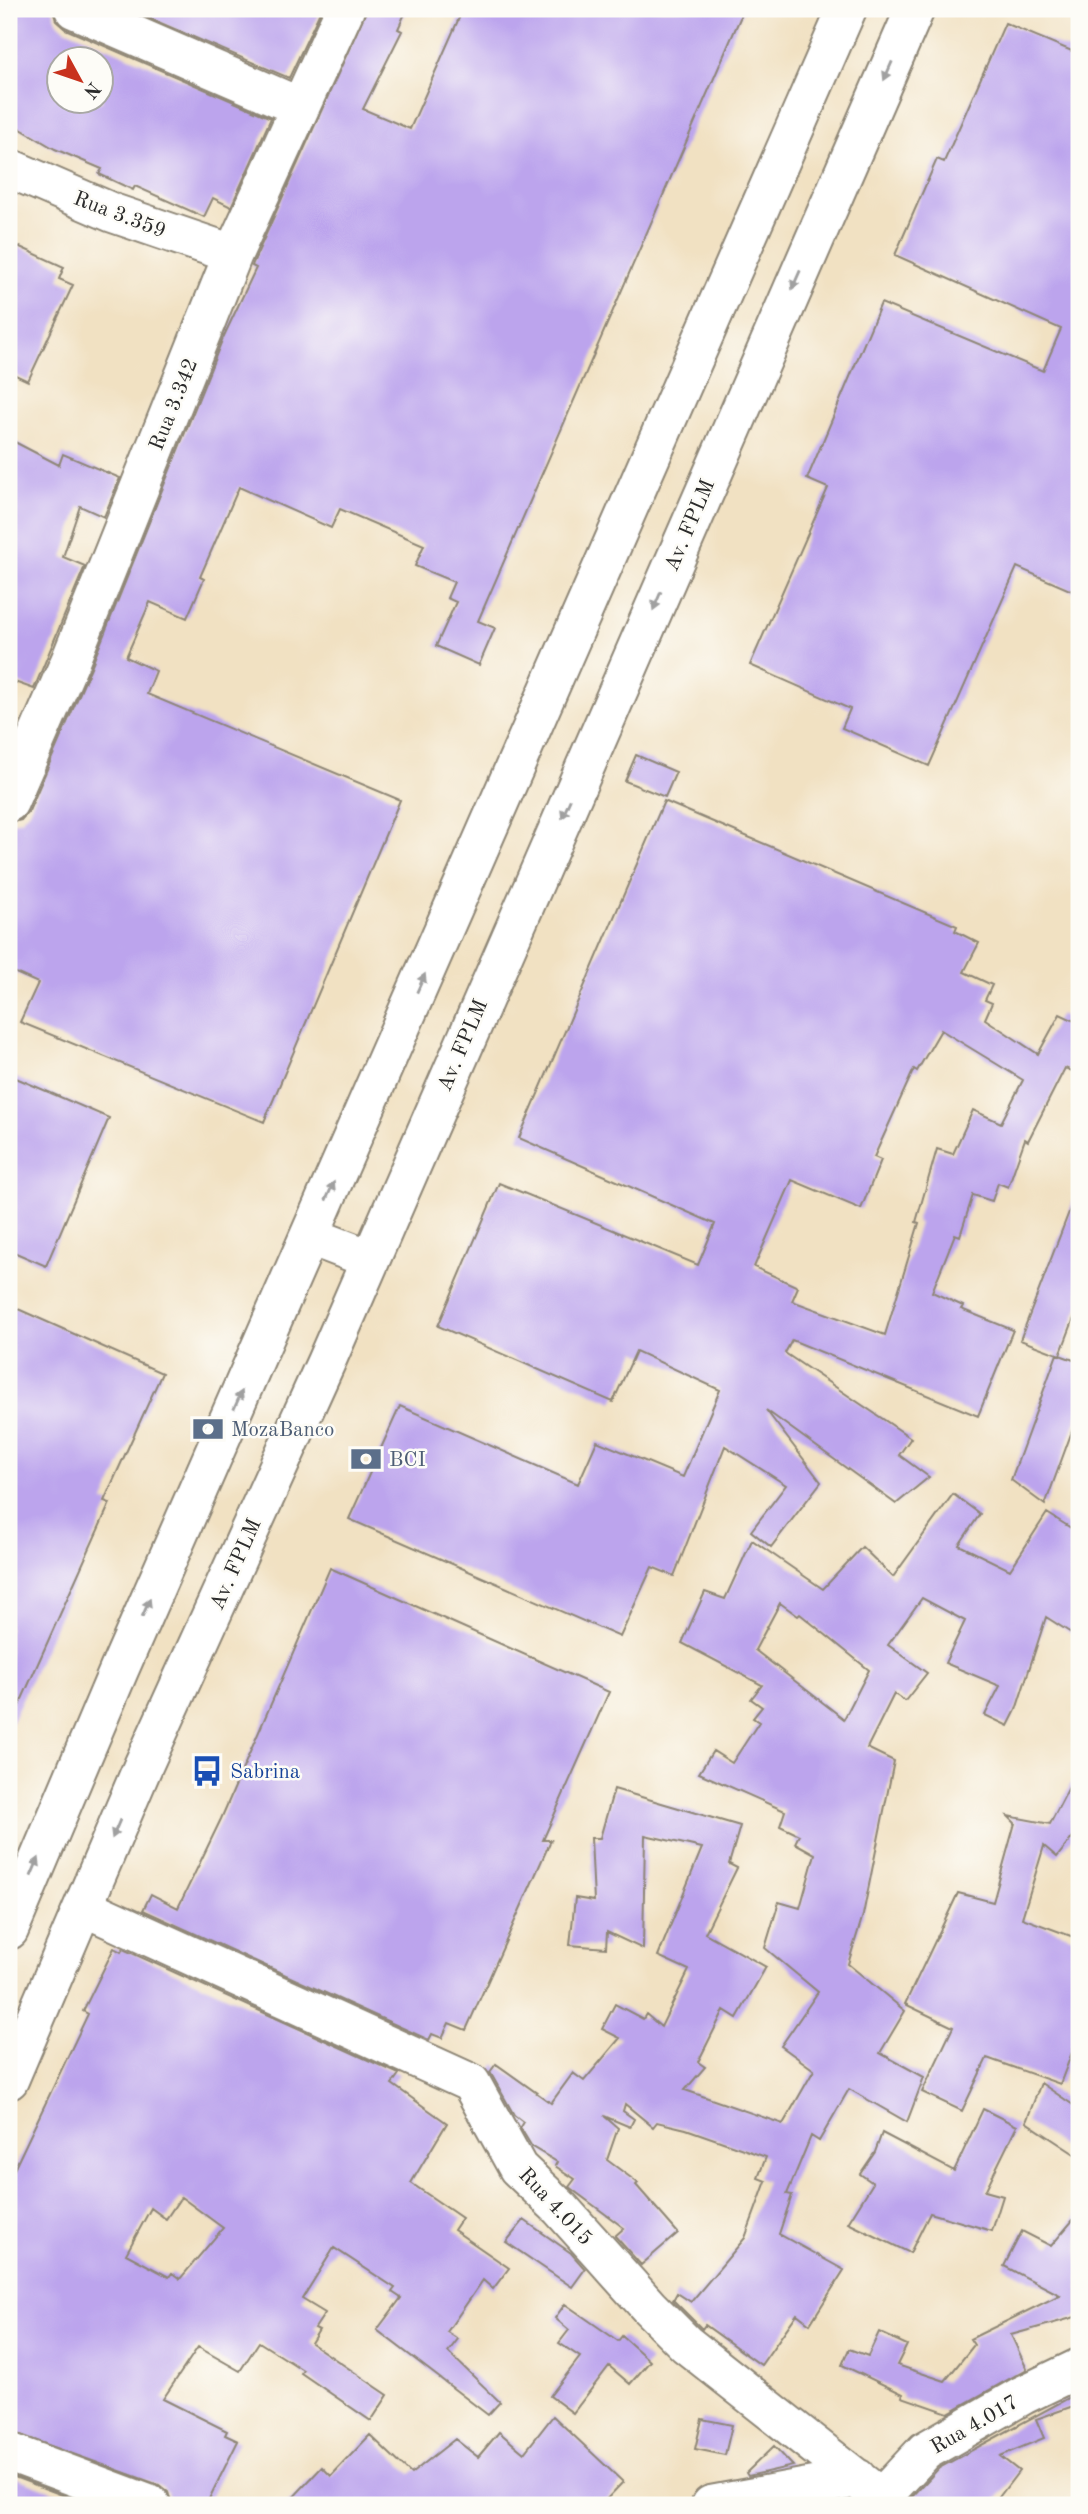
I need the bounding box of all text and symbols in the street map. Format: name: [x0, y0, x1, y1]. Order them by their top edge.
north arrow: [46, 46, 116, 116]
one-way arrow: [882, 61, 893, 82]
text: N: [79, 78, 103, 101]
street label: Rua 3.359: [70, 188, 169, 243]
one-way arrow: [790, 269, 801, 290]
street label: Rua 3.342: [146, 356, 202, 454]
street label: Av. FPLM: [662, 477, 719, 575]
one-way arrow: [651, 590, 662, 611]
one-way arrow: [560, 799, 572, 819]
one-way arrow: [415, 973, 427, 993]
street label: Av. FPLM: [435, 997, 492, 1095]
one-way arrow: [324, 1181, 335, 1202]
one-way arrow: [233, 1389, 244, 1410]
bank icon: MozaBanco: [191, 1412, 225, 1446]
place label: MozaBanco: [231, 1420, 334, 1441]
bank icon: BCI: [349, 1442, 383, 1476]
place label: BCI: [389, 1450, 426, 1471]
street label: Av. FPLM: [207, 1516, 266, 1614]
one-way arrow: [140, 1598, 152, 1618]
bus stop icon: Sabrina: [190, 1754, 224, 1788]
place label: Sabrina: [230, 1762, 300, 1783]
one-way arrow: [110, 1819, 122, 1839]
one-way arrow: [30, 1857, 41, 1878]
street label: Rua 4.015: [514, 2164, 596, 2250]
street label: Rua 4.017: [927, 2392, 1022, 2459]

